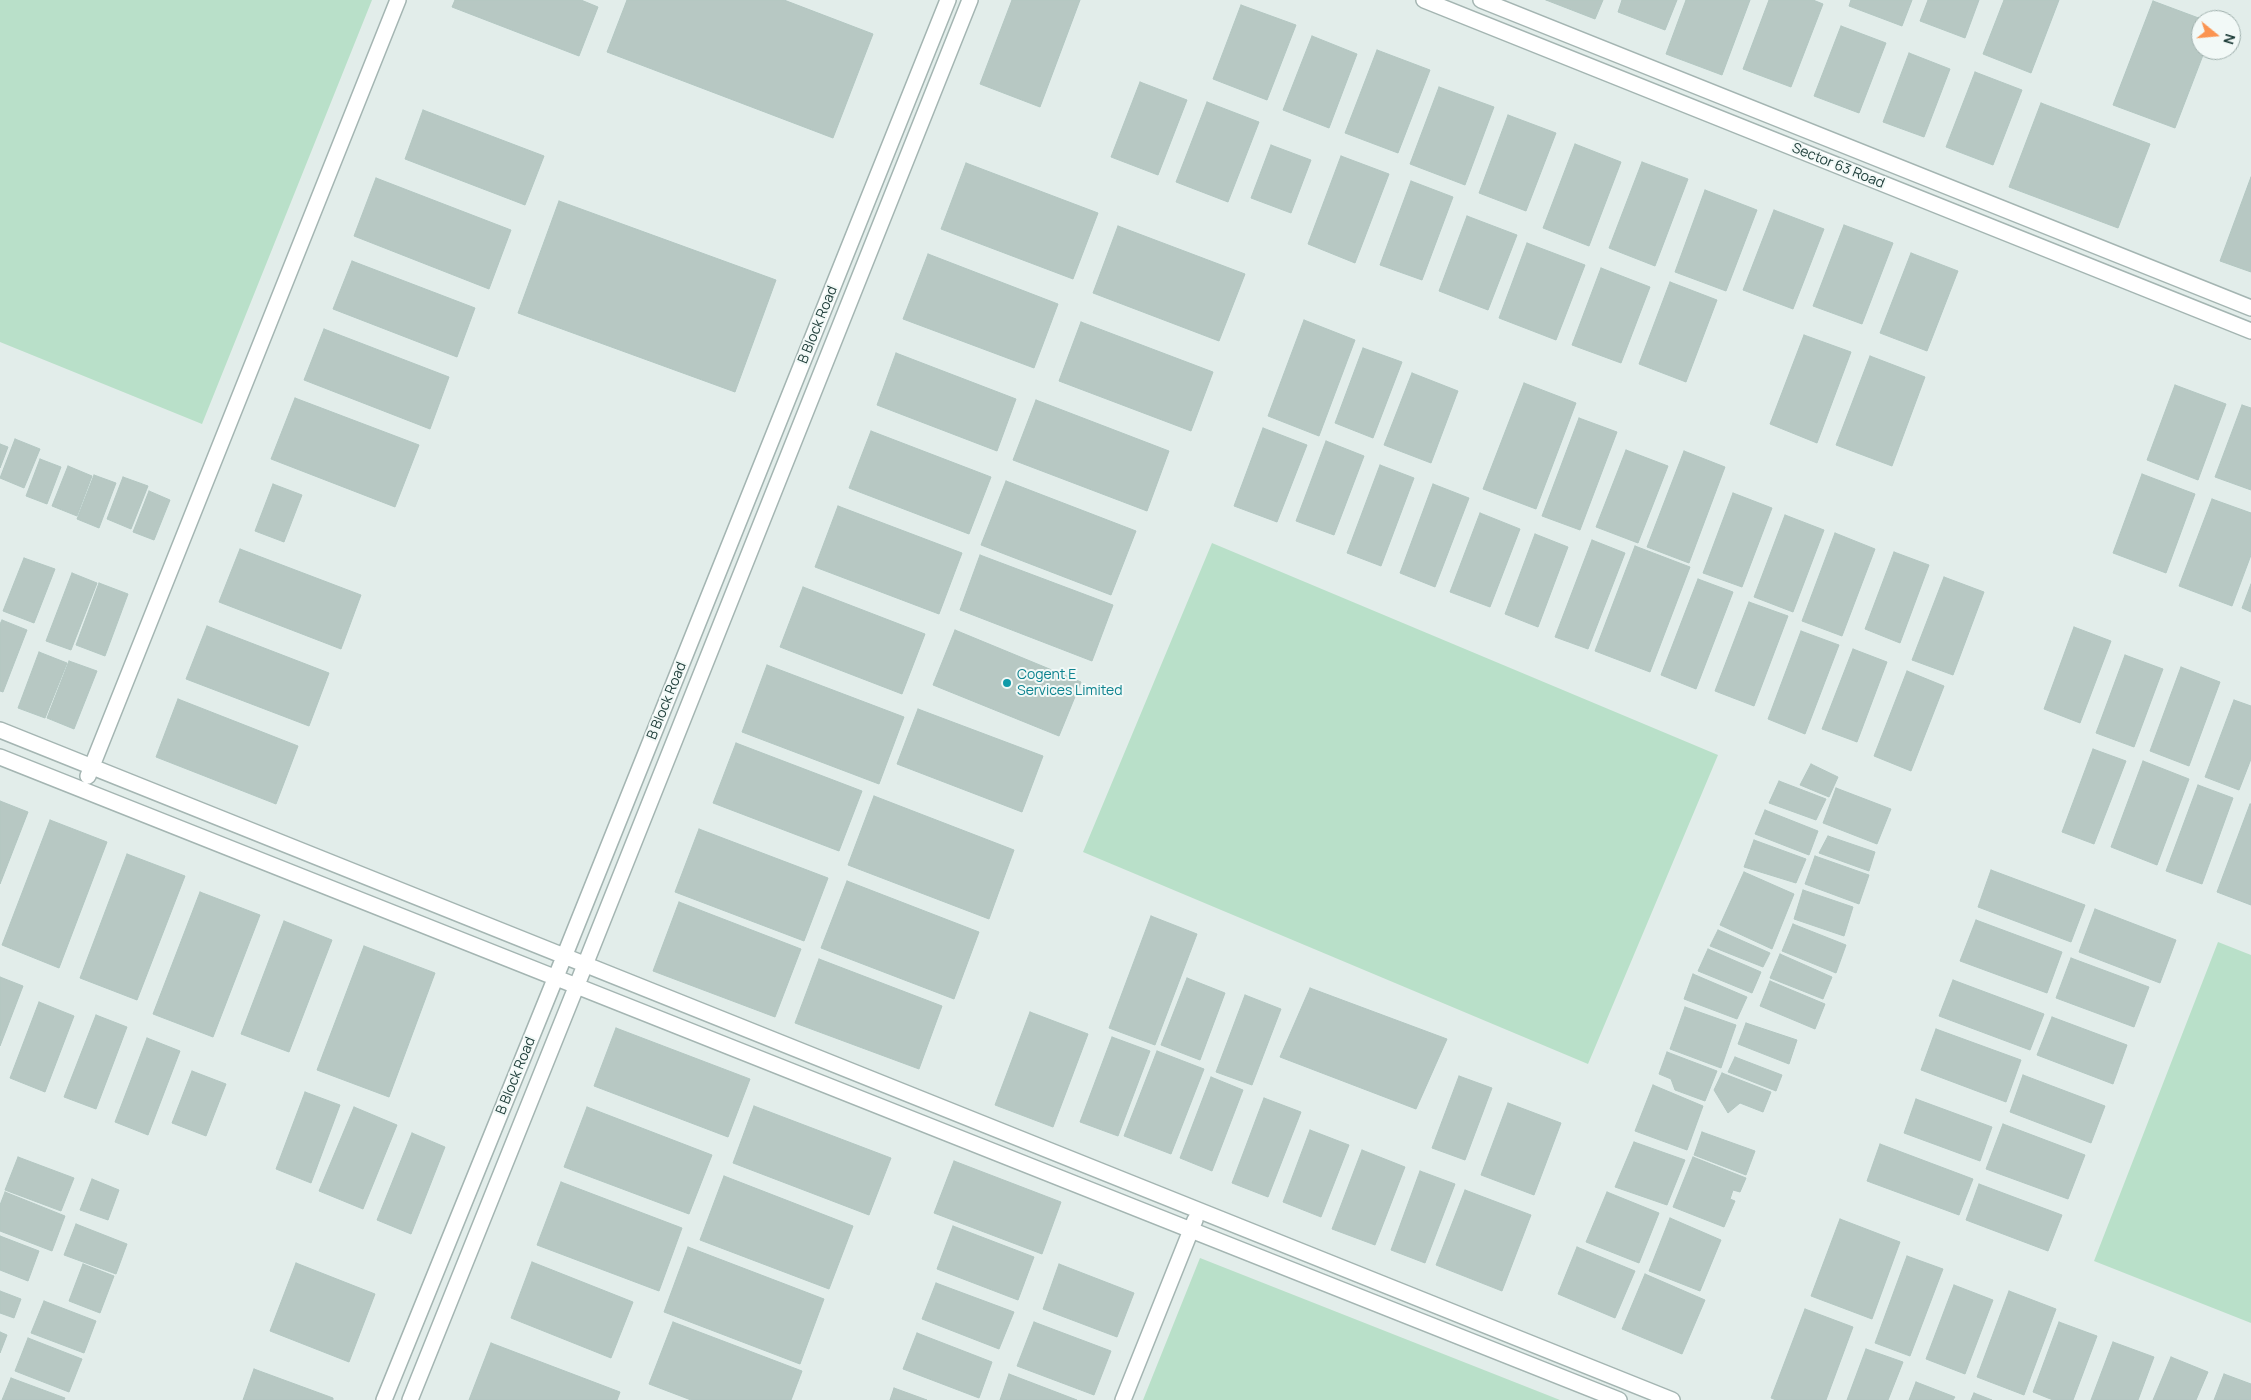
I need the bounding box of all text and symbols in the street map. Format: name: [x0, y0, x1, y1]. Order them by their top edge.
north arrow: [2191, 10, 2241, 60]
text: N: [2219, 32, 2240, 47]
street label: Sector 63 Road: [1789, 140, 1887, 192]
street label: B Block Road: [795, 284, 841, 366]
street label: B Block Road: [644, 660, 690, 742]
place label: Cogent E Services Limited: [1017, 667, 1122, 700]
marker: Cogent E Services Limited: [1001, 677, 1013, 689]
street label: B Block Road: [493, 1035, 539, 1117]

